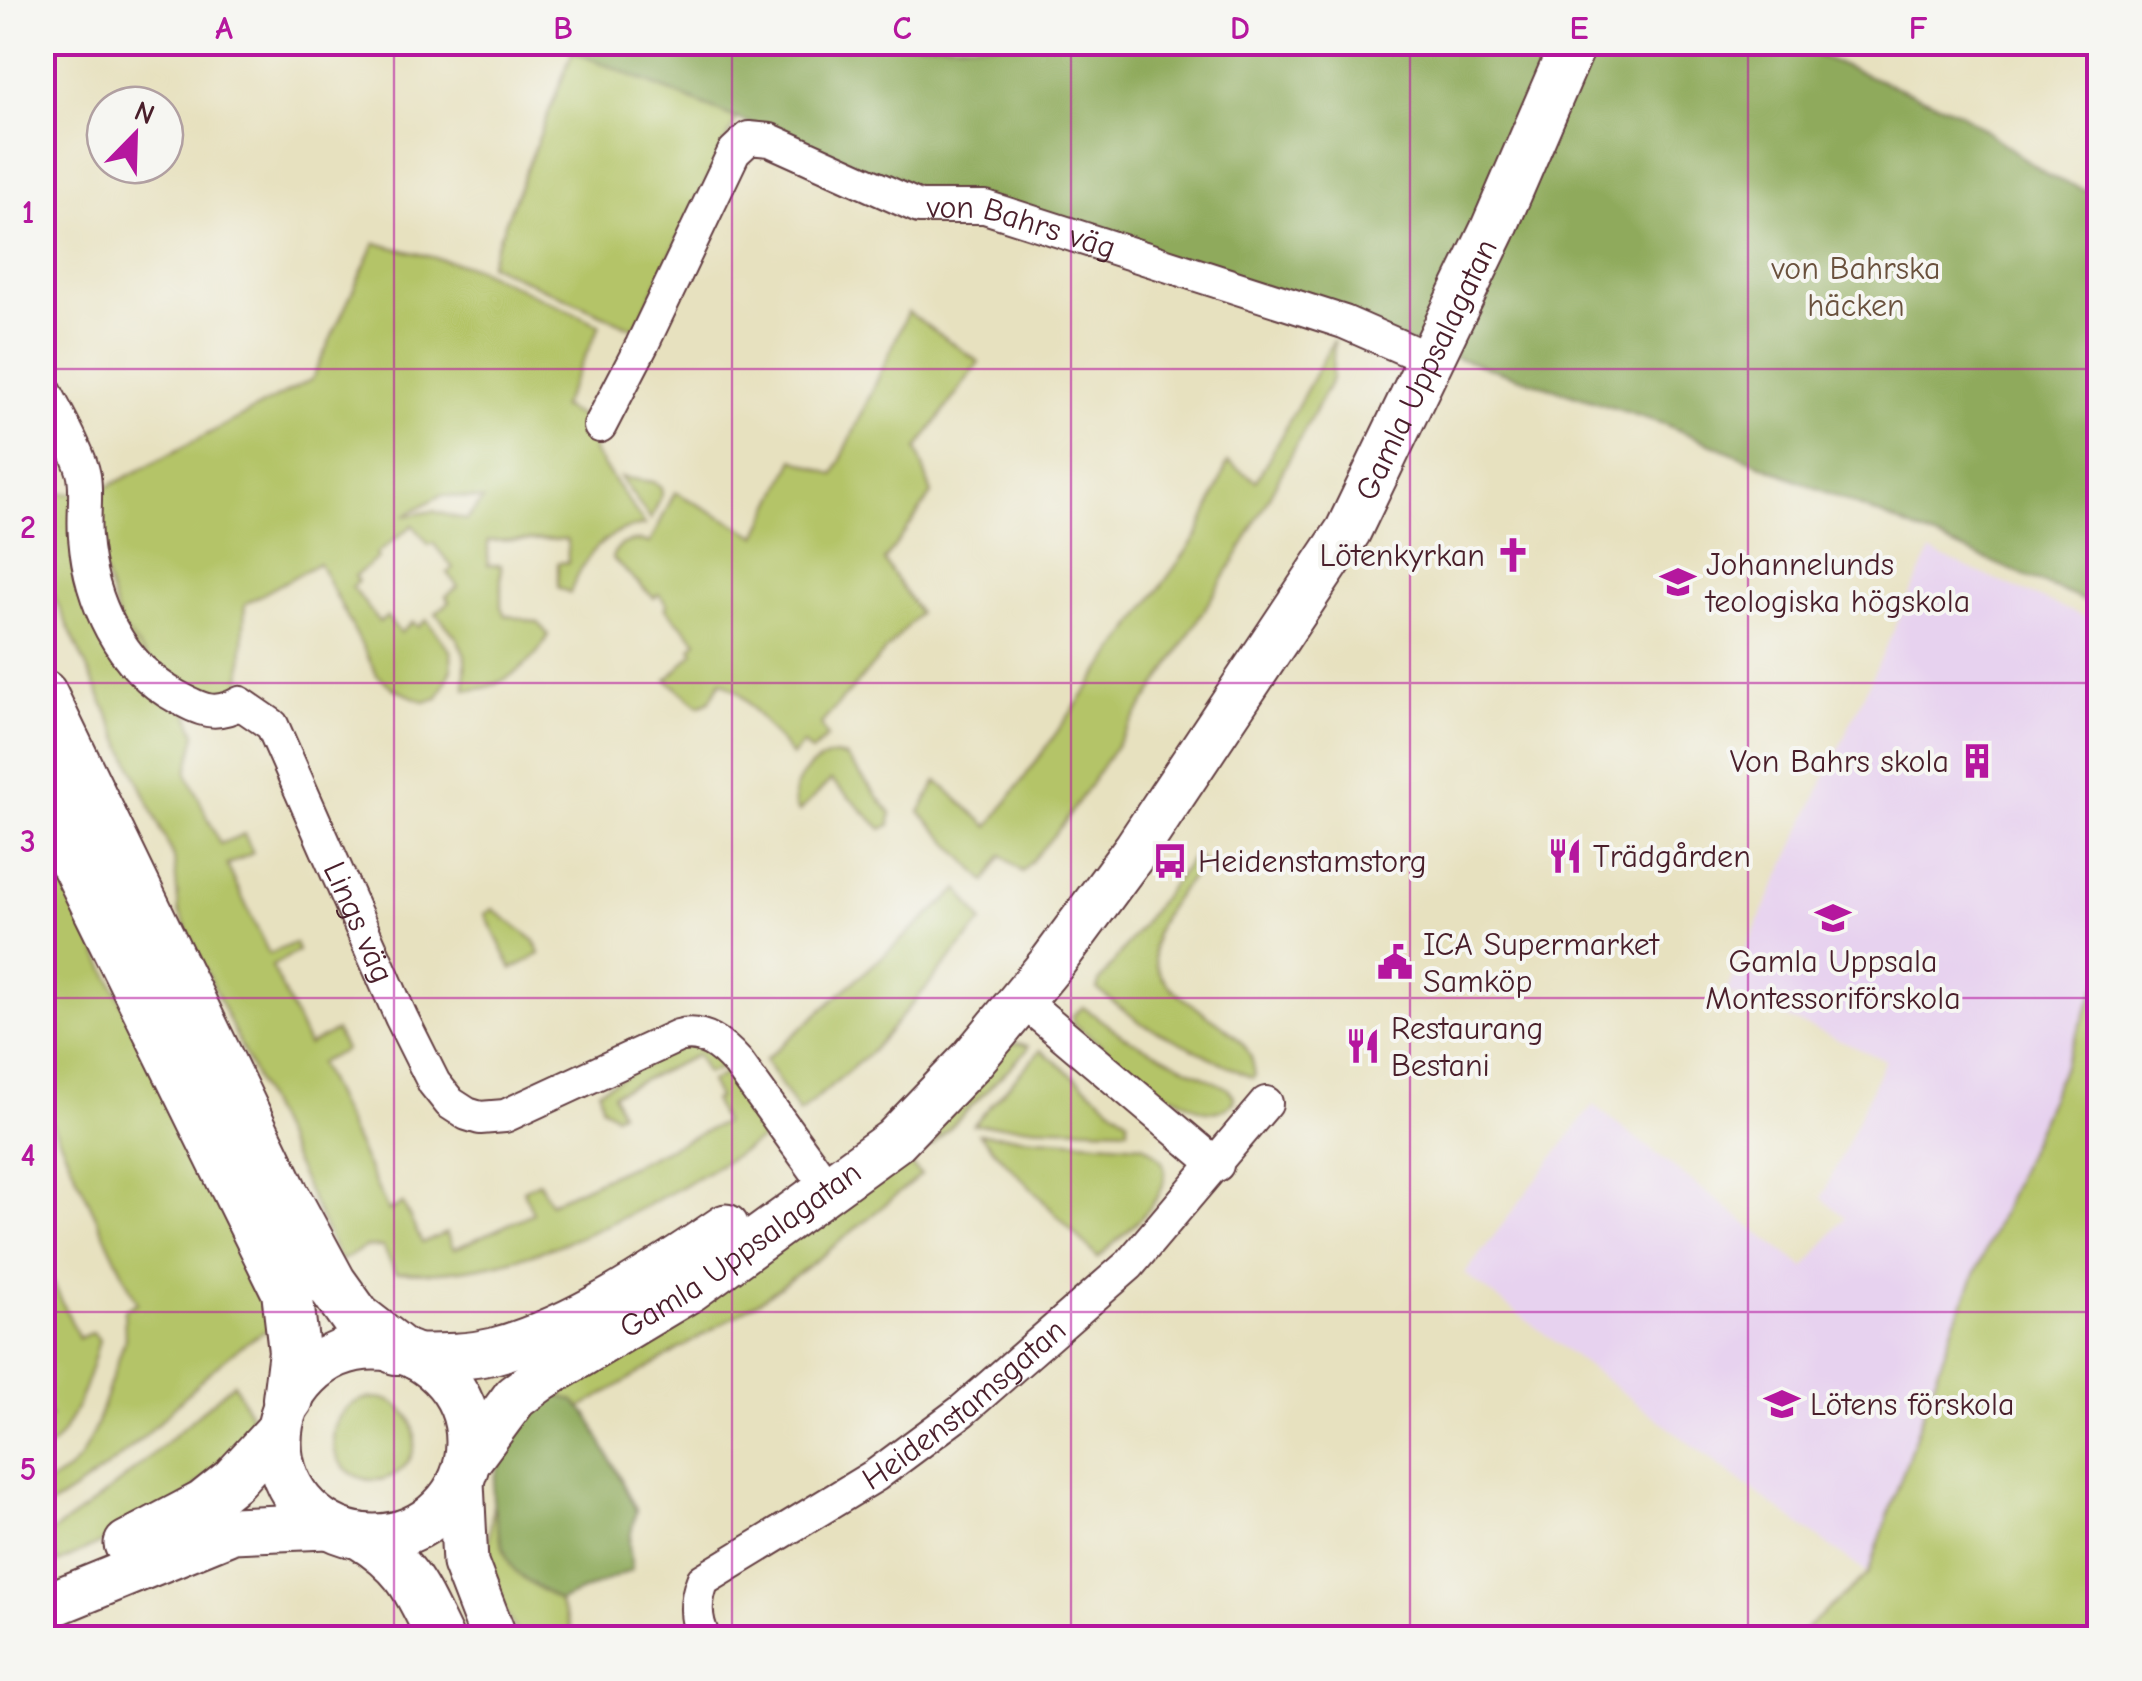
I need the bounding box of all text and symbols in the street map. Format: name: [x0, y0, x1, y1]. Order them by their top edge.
text: A: [215, 10, 233, 47]
text: B: [553, 10, 573, 47]
text: C: [892, 10, 912, 47]
text: D: [1230, 10, 1250, 47]
text: E: [1570, 10, 1589, 47]
text: F: [1909, 10, 1928, 47]
north arrow: [85, 85, 185, 185]
text: N: [130, 95, 159, 131]
street label: von Bahrs väg: [926, 189, 1120, 267]
text: 1: [22, 194, 34, 231]
street label: Gamla Uppsalagatan: [1348, 233, 1505, 506]
park label: von Bahrska häcken: [1771, 250, 1940, 324]
text: 2: [20, 509, 36, 546]
church icon: Lötenkyrkan: [1494, 536, 1532, 574]
place label: Lötenkyrkan: [1319, 537, 1485, 574]
place label: Johannelunds teologiska högskola: [1704, 546, 1970, 620]
school or university icon: Johannelunds teologiska högskola: [1659, 563, 1697, 601]
building icon: Von Bahrs skola: [1958, 742, 1996, 780]
place label: Von Bahrs skola: [1730, 743, 1949, 780]
text: 3: [20, 823, 36, 860]
restaurant icon: Trädgården: [1546, 837, 1584, 875]
place label: Trädgården: [1593, 838, 1751, 875]
bus stop icon: Heidenstamstorg: [1151, 842, 1189, 880]
place label: Heidenstamstorg: [1198, 843, 1427, 880]
street label: Lings väg: [316, 856, 401, 988]
school or university icon: Gamla Uppsala Montessoriförskola: [1814, 899, 1852, 937]
place label: ICA Supermarket Samköp: [1423, 926, 1660, 1000]
public building icon: ICA Supermarket Samköp: [1376, 943, 1414, 981]
place label: Gamla Uppsala Montessoriförskola: [1705, 943, 1961, 1017]
place label: Restaurang Bestani: [1391, 1010, 1543, 1084]
restaurant icon: Restaurang Bestani: [1344, 1027, 1382, 1065]
text: 4: [20, 1137, 36, 1174]
street label: Gamla Uppsalagatan: [613, 1153, 868, 1346]
street label: Heidenstamsgatan: [856, 1311, 1073, 1498]
school or university icon: Lötens förskola: [1763, 1385, 1801, 1423]
place label: Lötens förskola: [1810, 1386, 2015, 1423]
text: 5: [20, 1451, 37, 1488]

